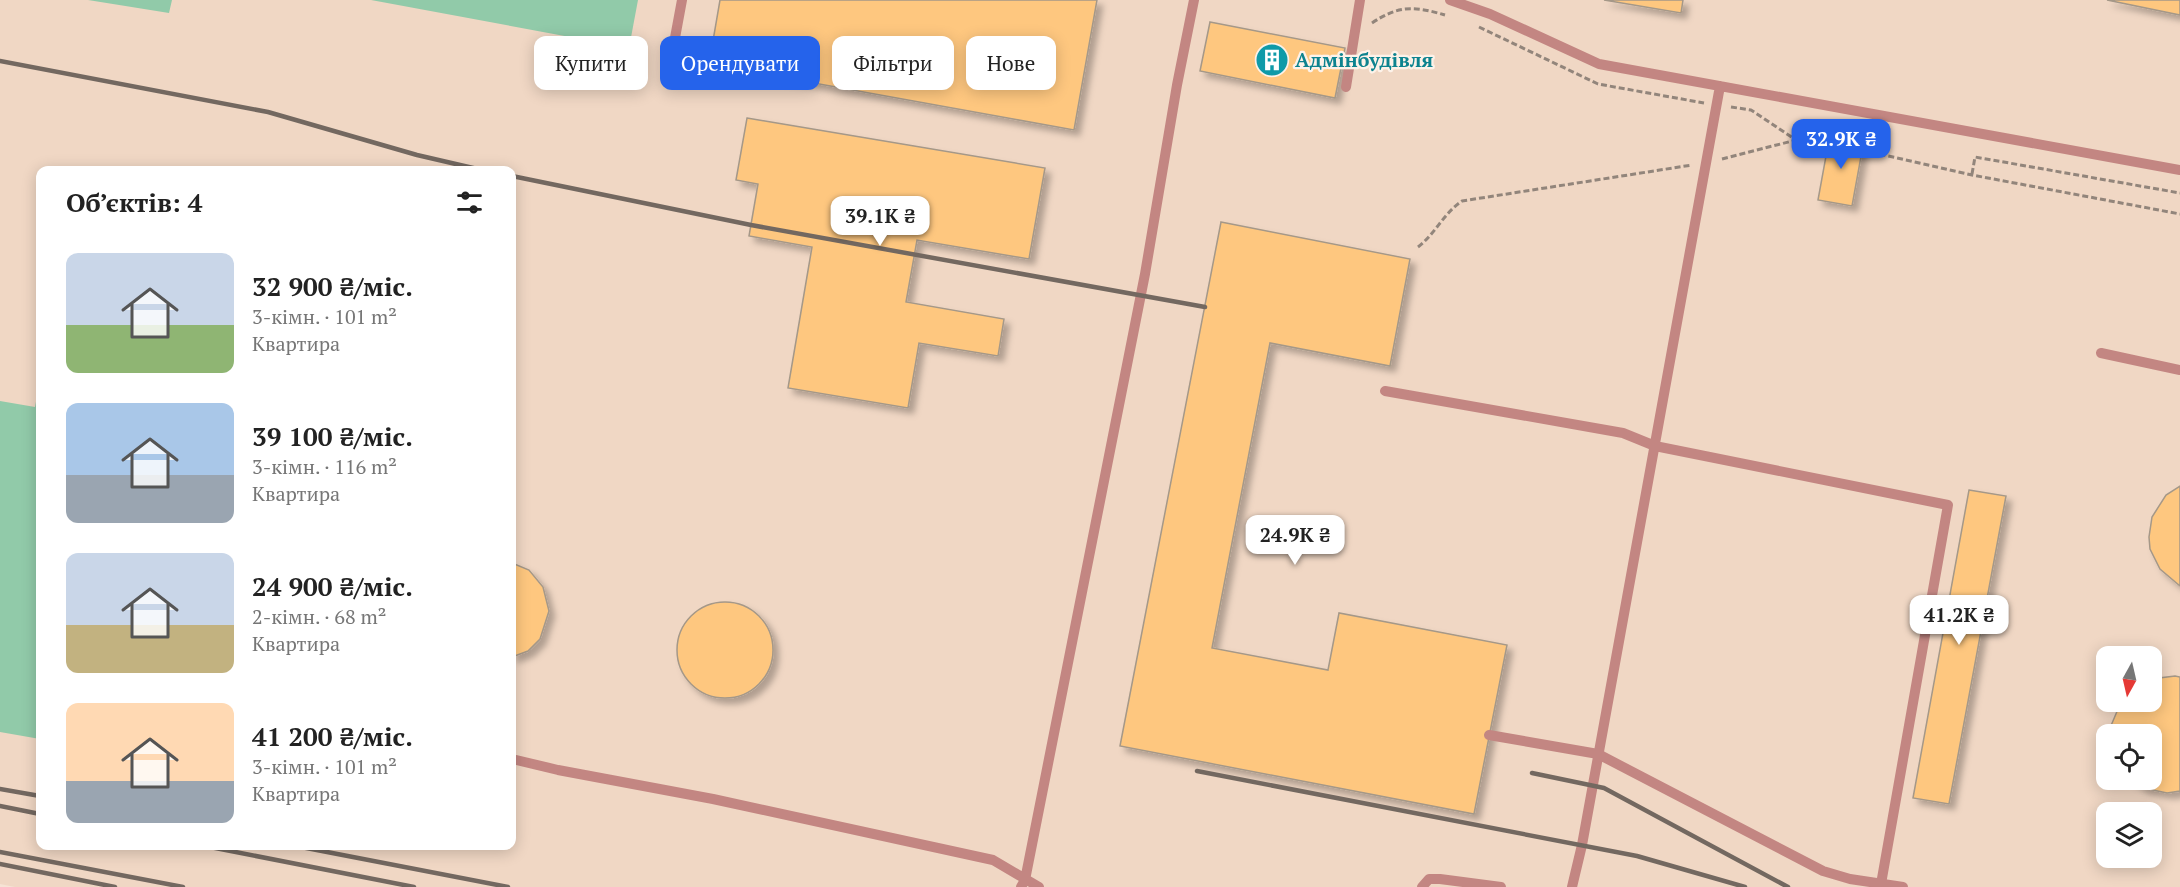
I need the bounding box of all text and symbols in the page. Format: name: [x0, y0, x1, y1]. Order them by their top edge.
chip: Купити: [534, 36, 648, 90]
chip: Орендувати: [660, 36, 820, 90]
chip: Фільтри: [832, 36, 954, 90]
chip: Нове: [966, 36, 1056, 90]
building icon: Адмінбудівля: [1254, 42, 1290, 78]
place label: Адмінбудівля: [1295, 46, 1433, 73]
pin: 32.9K ₴: [1786, 119, 1896, 170]
text: 32.9K ₴: [1806, 125, 1876, 152]
text: Об’єктів: 4: [66, 185, 202, 219]
icon: filters: [453, 186, 486, 219]
pin: 39.1K ₴: [825, 196, 935, 247]
text: 39.1K ₴: [845, 202, 915, 229]
text: 32 900 ₴/міс.: [252, 269, 413, 303]
icon: home: [114, 277, 186, 349]
text: 3-кімн. · 101 m²: [252, 303, 397, 330]
text: Квартира: [252, 330, 340, 357]
text: 39 100 ₴/міс.: [252, 419, 413, 453]
icon: home: [114, 427, 186, 499]
text: 3-кімн. · 116 m²: [252, 453, 397, 480]
text: Квартира: [252, 480, 340, 507]
pin: 24.9K ₴: [1240, 515, 1350, 566]
text: 24.9K ₴: [1260, 521, 1330, 548]
text: 24 900 ₴/міс.: [252, 569, 413, 603]
icon: home: [114, 577, 186, 649]
pin: 41.2K ₴: [1904, 595, 2014, 646]
text: 41.2K ₴: [1924, 601, 1994, 628]
text: 2-кімн. · 68 m²: [252, 603, 386, 630]
text: Квартира: [252, 630, 340, 657]
north arrow: [2096, 646, 2162, 712]
map controls: [2096, 646, 2162, 868]
text: 41 200 ₴/міс.: [252, 719, 413, 753]
button: locate: [2096, 724, 2162, 790]
icon: home: [114, 727, 186, 799]
text: 3-кімн. · 101 m²: [252, 753, 397, 780]
text: Квартира: [252, 780, 340, 807]
button: layers: [2096, 802, 2162, 868]

